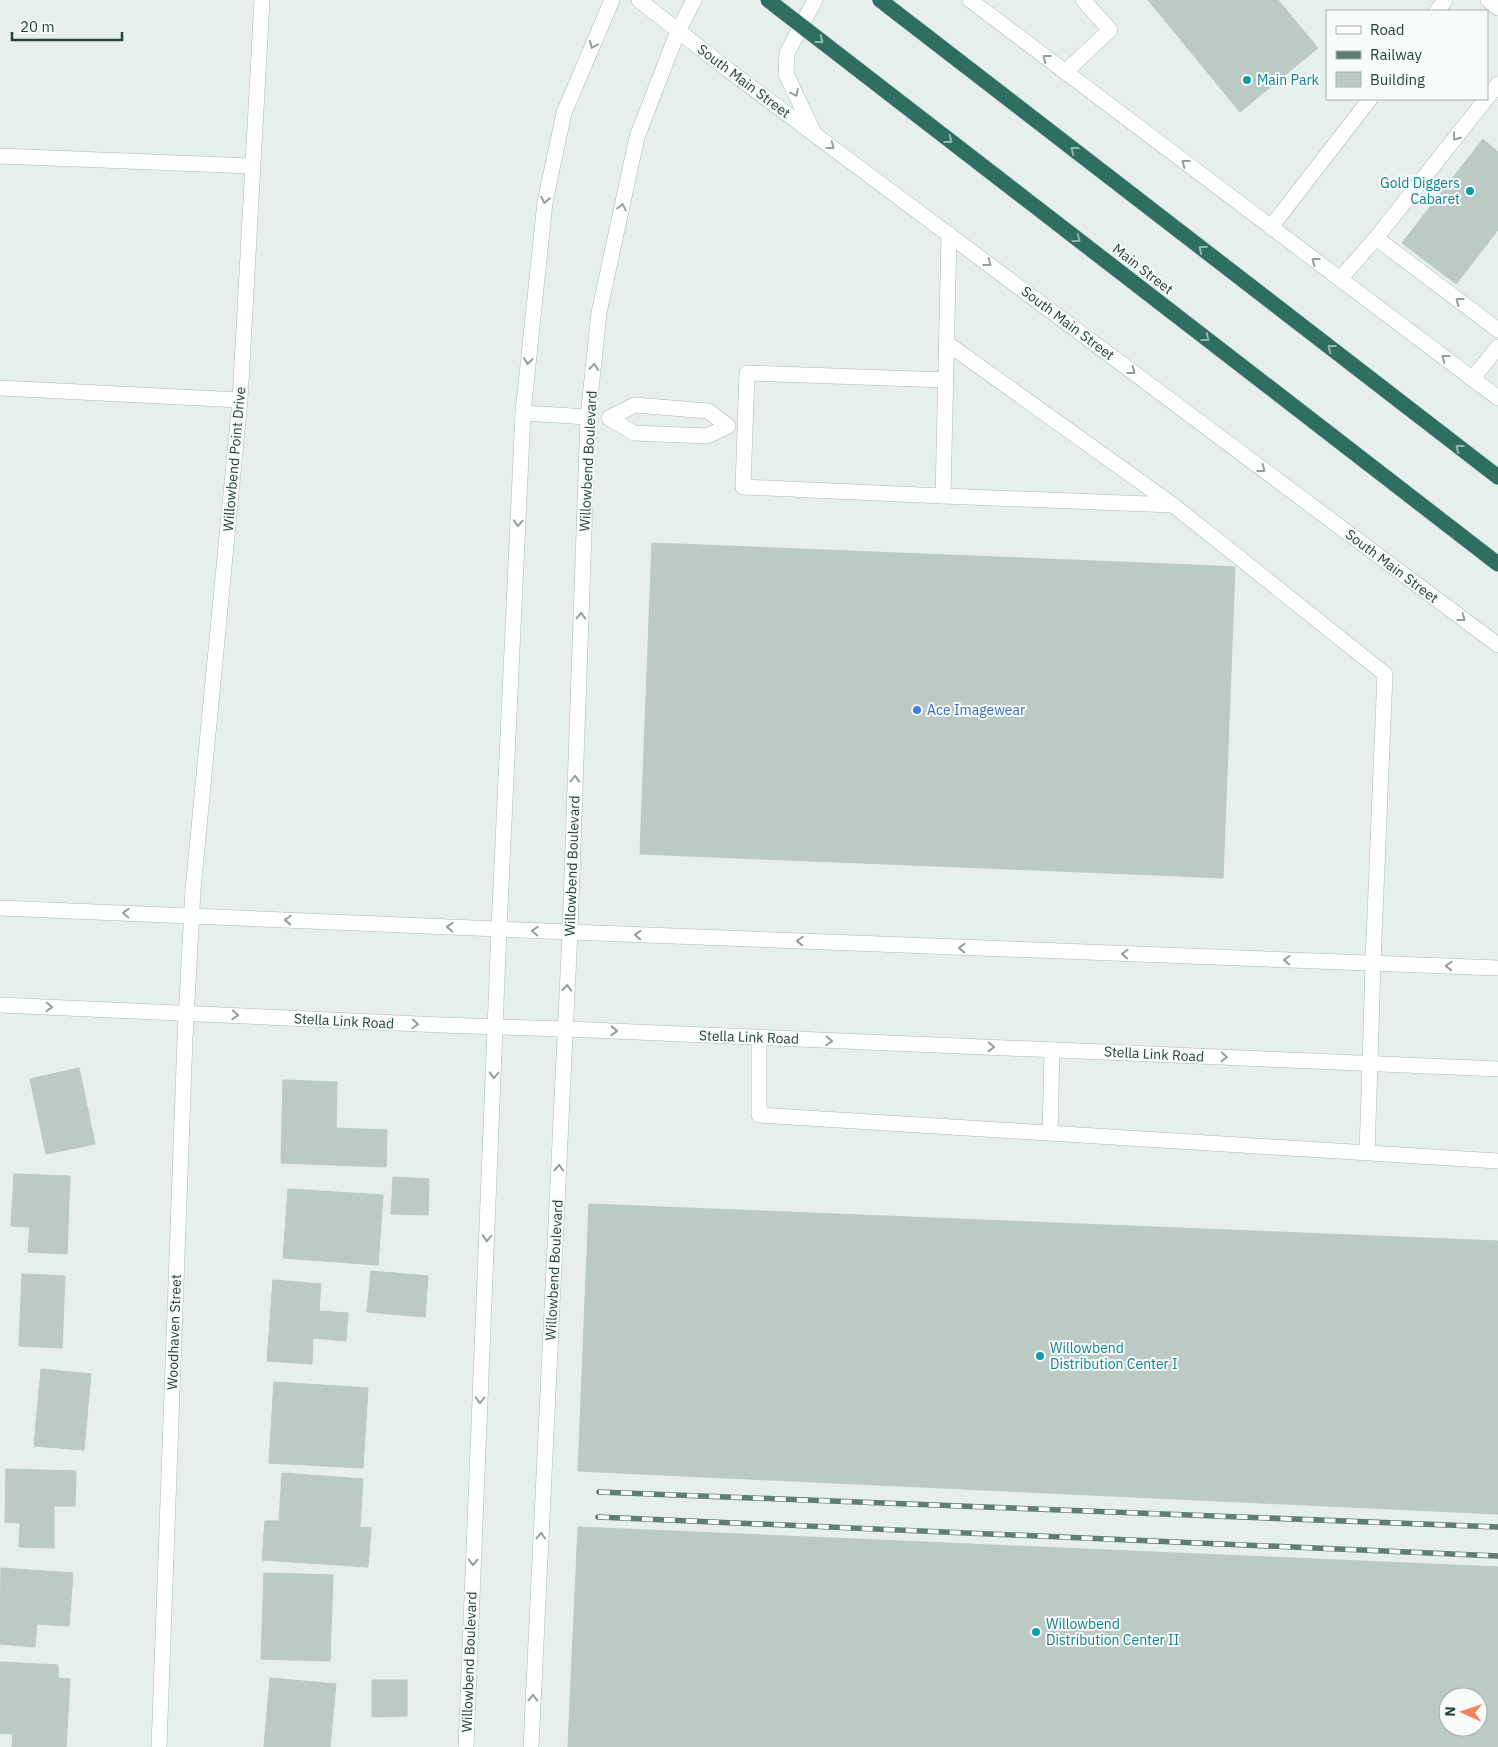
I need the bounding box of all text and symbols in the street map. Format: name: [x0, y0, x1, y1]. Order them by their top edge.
scale bar: [12, 10, 122, 42]
legend: [1326, 10, 1488, 100]
text: 20 m: [20, 17, 55, 36]
text: Road: [1370, 20, 1405, 39]
one-way arrow: [814, 35, 823, 43]
one-way arrow: [589, 40, 600, 49]
street label: South Main Street: [694, 40, 794, 122]
text: Railway: [1370, 45, 1423, 64]
one-way arrow: [1043, 55, 1052, 63]
text: Building: [1370, 70, 1425, 89]
place label: Main Park: [1257, 71, 1320, 89]
marker: Main Park: [1241, 74, 1253, 86]
one-way arrow: [788, 88, 799, 97]
one-way arrow: [1453, 131, 1461, 140]
one-way arrow: [943, 134, 952, 142]
one-way arrow: [825, 140, 834, 148]
one-way arrow: [1070, 146, 1079, 155]
one-way arrow: [1181, 160, 1191, 169]
place label: Gold Diggers Cabaret: [1380, 174, 1460, 208]
marker: Gold Diggers Cabaret: [1464, 185, 1476, 197]
one-way arrow: [541, 195, 551, 204]
one-way arrow: [616, 202, 627, 211]
one-way arrow: [1071, 233, 1081, 242]
street label: Main Street: [1109, 240, 1177, 298]
one-way arrow: [1198, 246, 1208, 255]
one-way arrow: [982, 257, 992, 266]
one-way arrow: [1312, 258, 1321, 266]
street label: South Main Street: [1018, 282, 1118, 364]
one-way arrow: [1456, 298, 1465, 306]
one-way arrow: [1200, 333, 1209, 341]
one-way arrow: [1328, 346, 1337, 354]
one-way arrow: [1442, 356, 1451, 364]
one-way arrow: [523, 357, 534, 365]
one-way arrow: [588, 362, 599, 370]
one-way arrow: [1126, 365, 1136, 374]
street label: Willowbend Point Drive: [219, 385, 249, 532]
street label: Willowbend Boulevard: [575, 390, 601, 532]
one-way arrow: [1456, 445, 1465, 453]
one-way arrow: [1256, 463, 1265, 471]
one-way arrow: [513, 520, 523, 528]
street label: South Main Street: [1342, 525, 1442, 607]
one-way arrow: [576, 612, 586, 620]
one-way arrow: [1456, 613, 1465, 621]
place label: Ace Imagewear: [927, 701, 1025, 719]
marker: Ace Imagewear: [911, 704, 923, 716]
one-way arrow: [570, 774, 581, 782]
street label: Willowbend Boulevard: [561, 795, 583, 937]
one-way arrow: [121, 908, 129, 919]
one-way arrow: [284, 915, 292, 926]
one-way arrow: [446, 922, 454, 933]
one-way arrow: [530, 925, 538, 936]
one-way arrow: [634, 930, 642, 940]
one-way arrow: [796, 936, 804, 947]
one-way arrow: [958, 942, 966, 953]
one-way arrow: [1120, 948, 1128, 959]
one-way arrow: [1283, 955, 1290, 965]
one-way arrow: [1445, 961, 1453, 971]
one-way arrow: [562, 984, 573, 992]
one-way arrow: [45, 1002, 53, 1013]
street label: Stella Link Road: [293, 1009, 395, 1033]
one-way arrow: [232, 1010, 240, 1021]
one-way arrow: [412, 1019, 420, 1029]
one-way arrow: [611, 1026, 619, 1037]
street label: Stella Link Road: [699, 1026, 799, 1048]
one-way arrow: [825, 1035, 833, 1046]
one-way arrow: [988, 1042, 996, 1053]
street label: Stella Link Road: [1103, 1042, 1205, 1066]
one-way arrow: [1220, 1052, 1228, 1063]
one-way arrow: [488, 1072, 499, 1080]
one-way arrow: [553, 1164, 564, 1172]
street label: Willowbend Boulevard: [541, 1199, 567, 1341]
one-way arrow: [481, 1234, 492, 1242]
street label: Woodhaven Street: [163, 1274, 185, 1390]
place label: Willowbend Distribution Center I: [1050, 1339, 1178, 1373]
marker: Willowbend Distribution Center I: [1034, 1350, 1046, 1362]
one-way arrow: [475, 1396, 485, 1404]
one-way arrow: [536, 1532, 547, 1540]
one-way arrow: [468, 1559, 479, 1567]
street label: Willowbend Boulevard: [458, 1591, 480, 1733]
place label: Willowbend Distribution Center II: [1046, 1615, 1179, 1649]
marker: Willowbend Distribution Center II: [1030, 1626, 1042, 1638]
north arrow: [1438, 1687, 1488, 1737]
one-way arrow: [528, 1694, 539, 1702]
text: N: [1441, 1706, 1459, 1717]

